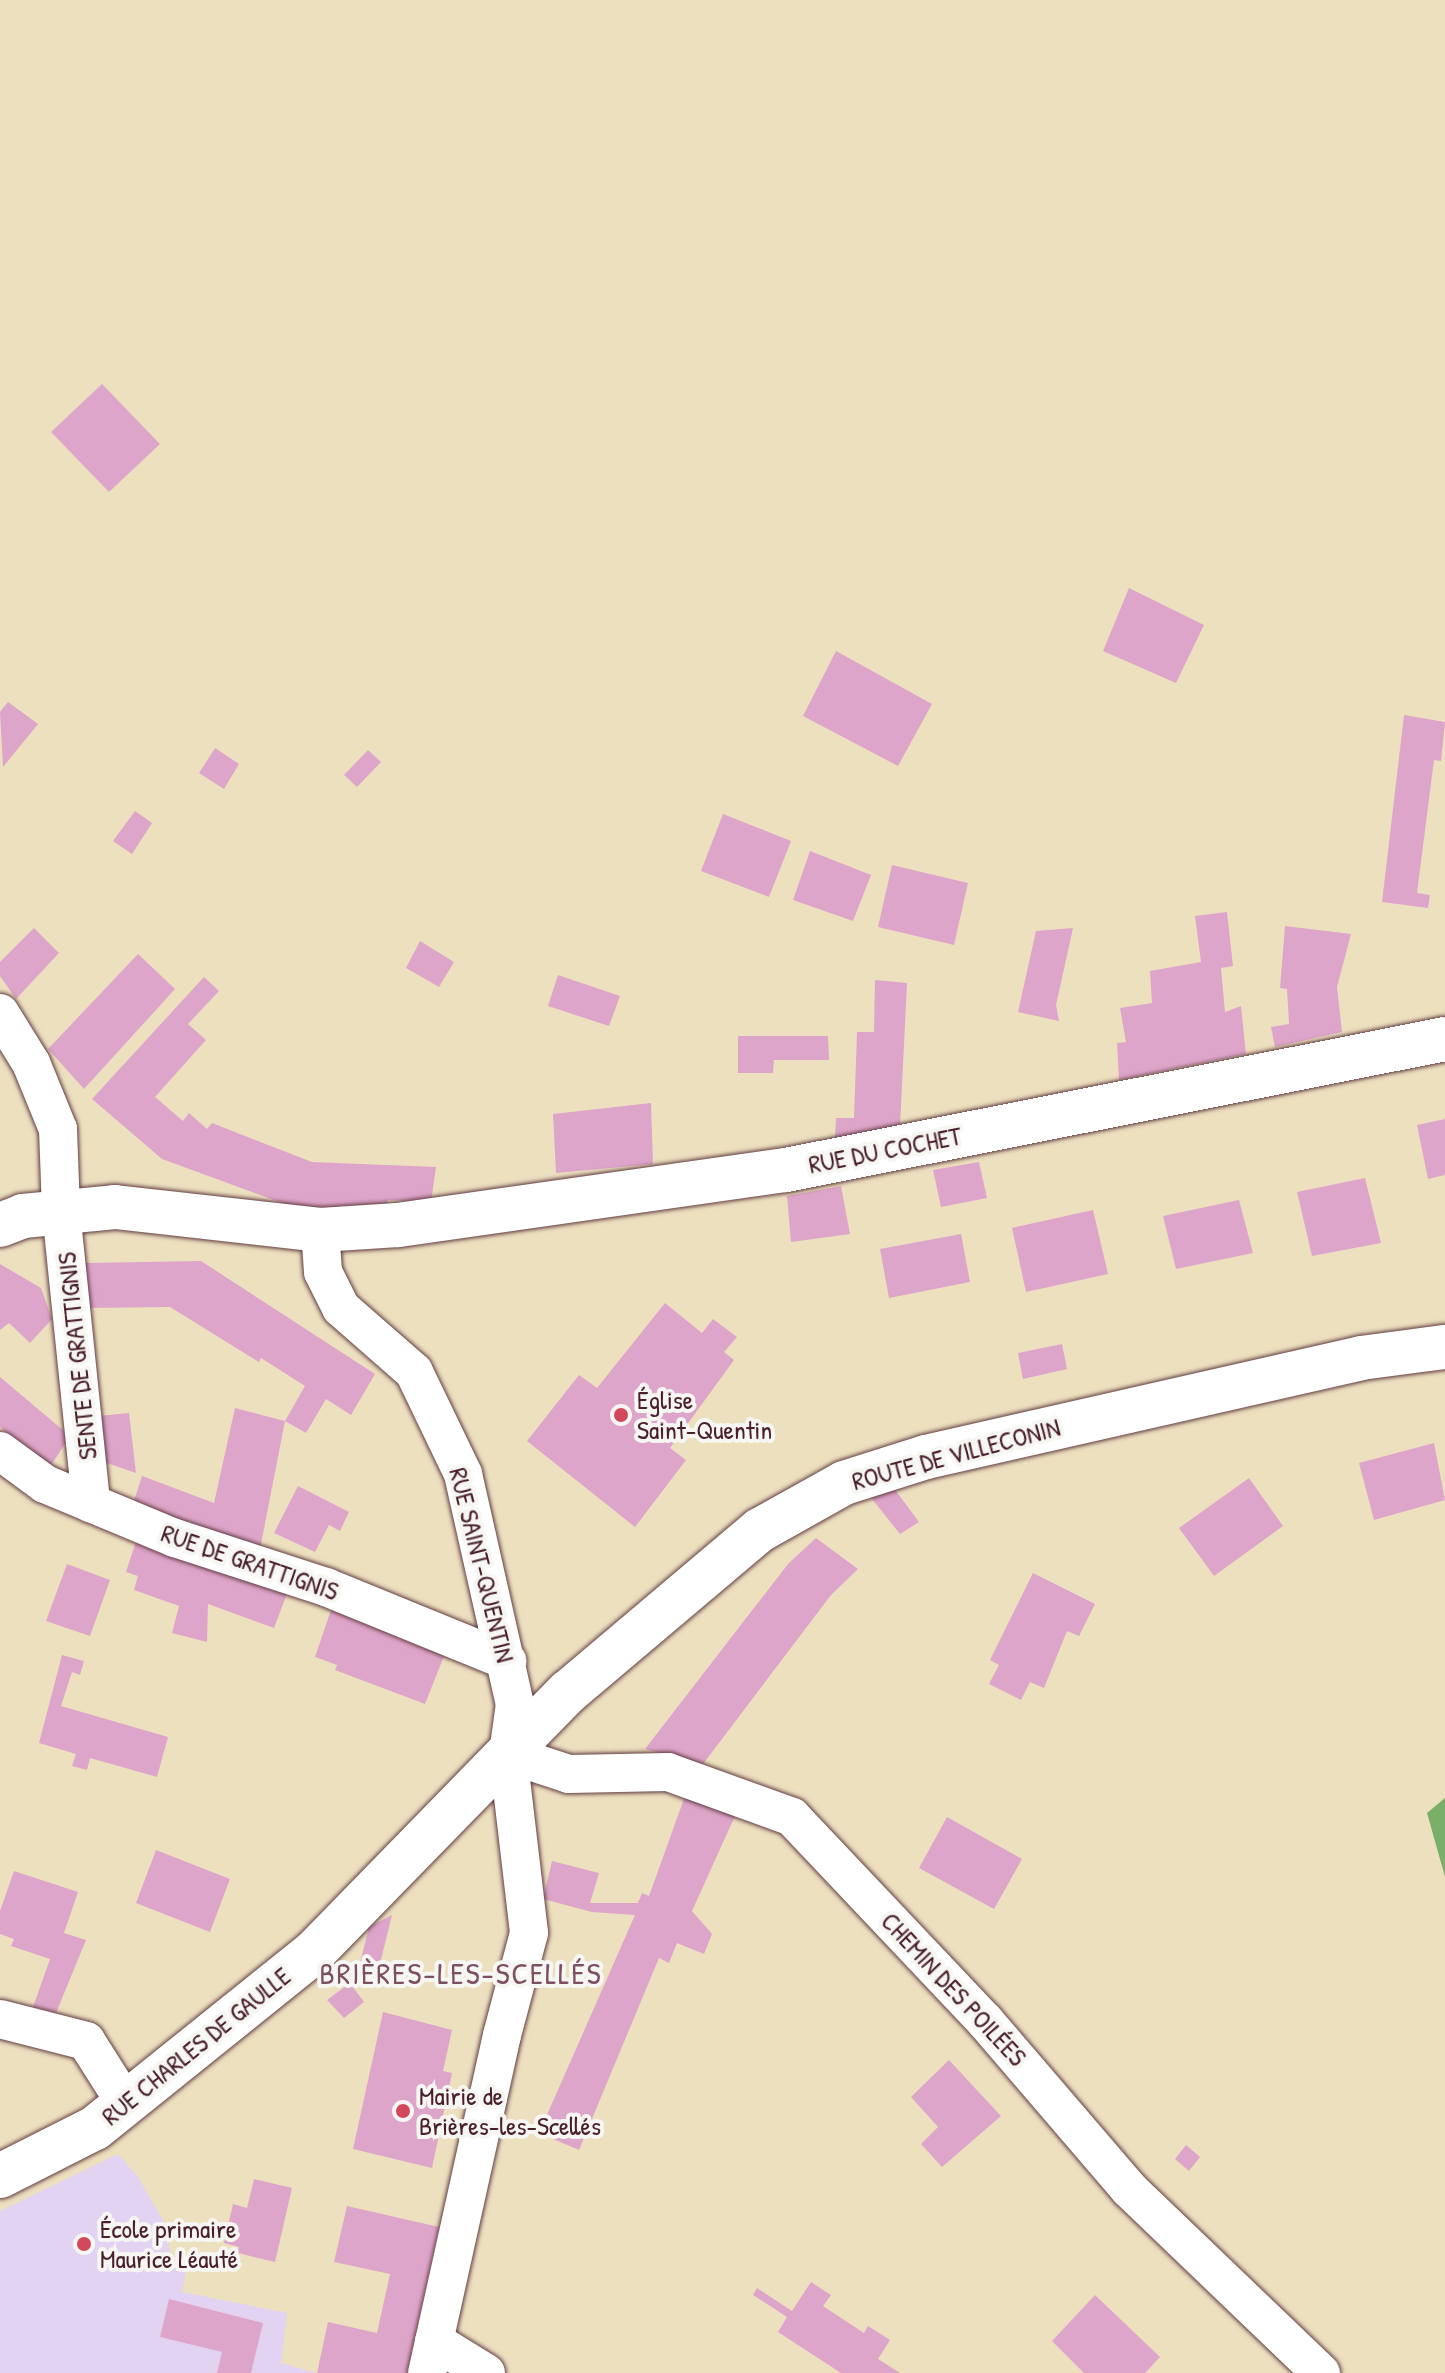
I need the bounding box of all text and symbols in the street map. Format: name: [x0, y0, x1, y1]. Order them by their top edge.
street label: RUE DU COCHET: [806, 1120, 964, 1180]
street label: SENTE DE GRATTIGNIS: [51, 1251, 103, 1461]
place label: Église Saint-Quentin: [637, 1384, 772, 1446]
marker: Église Saint-Quentin: [612, 1406, 630, 1424]
street label: ROUTE DE VILLECONIN: [849, 1411, 1063, 1497]
street label: RUE SAINT-QUENTIN: [443, 1464, 521, 1666]
street label: RUE DE GRATTIGNIS: [157, 1517, 343, 1607]
street label: CHEMIN DES POILÉES: [875, 1906, 1033, 2072]
district label: BRIÈRES-LES-SCELLÉS: [319, 1955, 603, 1991]
street label: RUE CHARLES DE GAULLE: [95, 1960, 297, 2132]
place label: Mairie de Brières-les-Scellés: [419, 2080, 601, 2142]
marker: Mairie de Brières-les-Scellés: [394, 2102, 412, 2120]
place label: École primaire Maurice Léauté: [100, 2213, 238, 2274]
marker: École primaire Maurice Léauté: [75, 2235, 93, 2253]

